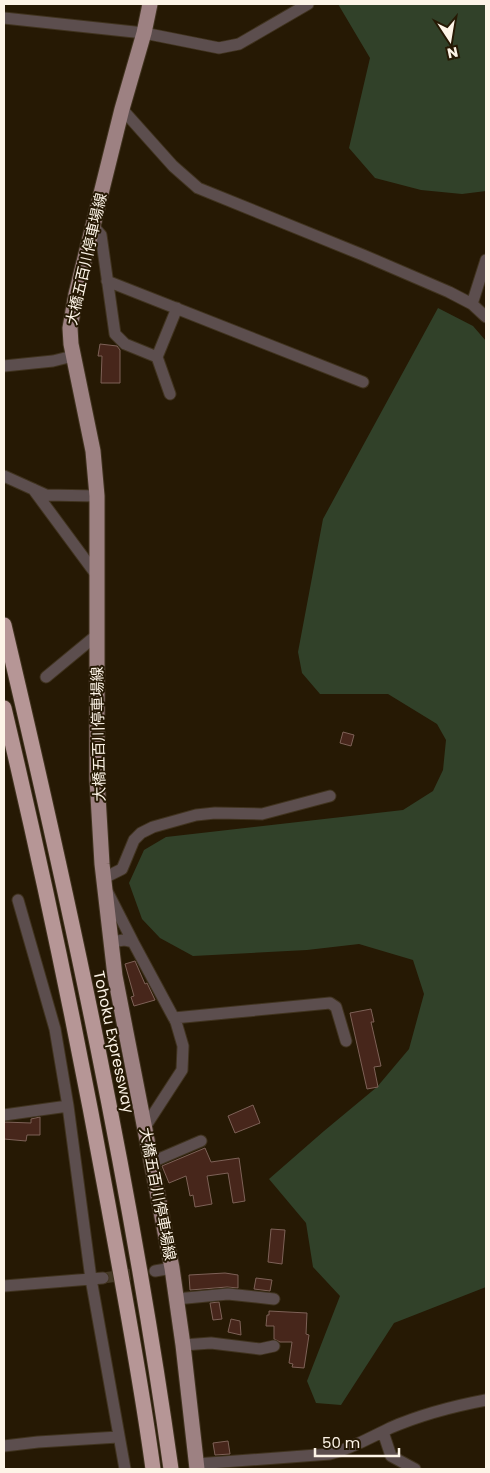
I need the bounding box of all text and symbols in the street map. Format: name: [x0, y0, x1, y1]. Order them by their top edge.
north arrow: [425, 15, 475, 65]
text: N: [445, 42, 460, 64]
street label: 大橋五百川停車場線: [61, 191, 111, 327]
street label: 大橋五百川停車場線: [86, 666, 110, 802]
street label: Tohoku Expressway: [89, 969, 139, 1115]
street label: 大橋五百川停車場線: [135, 1126, 181, 1262]
scale bar: [315, 1426, 399, 1458]
text: 50 m: [322, 1432, 360, 1453]

